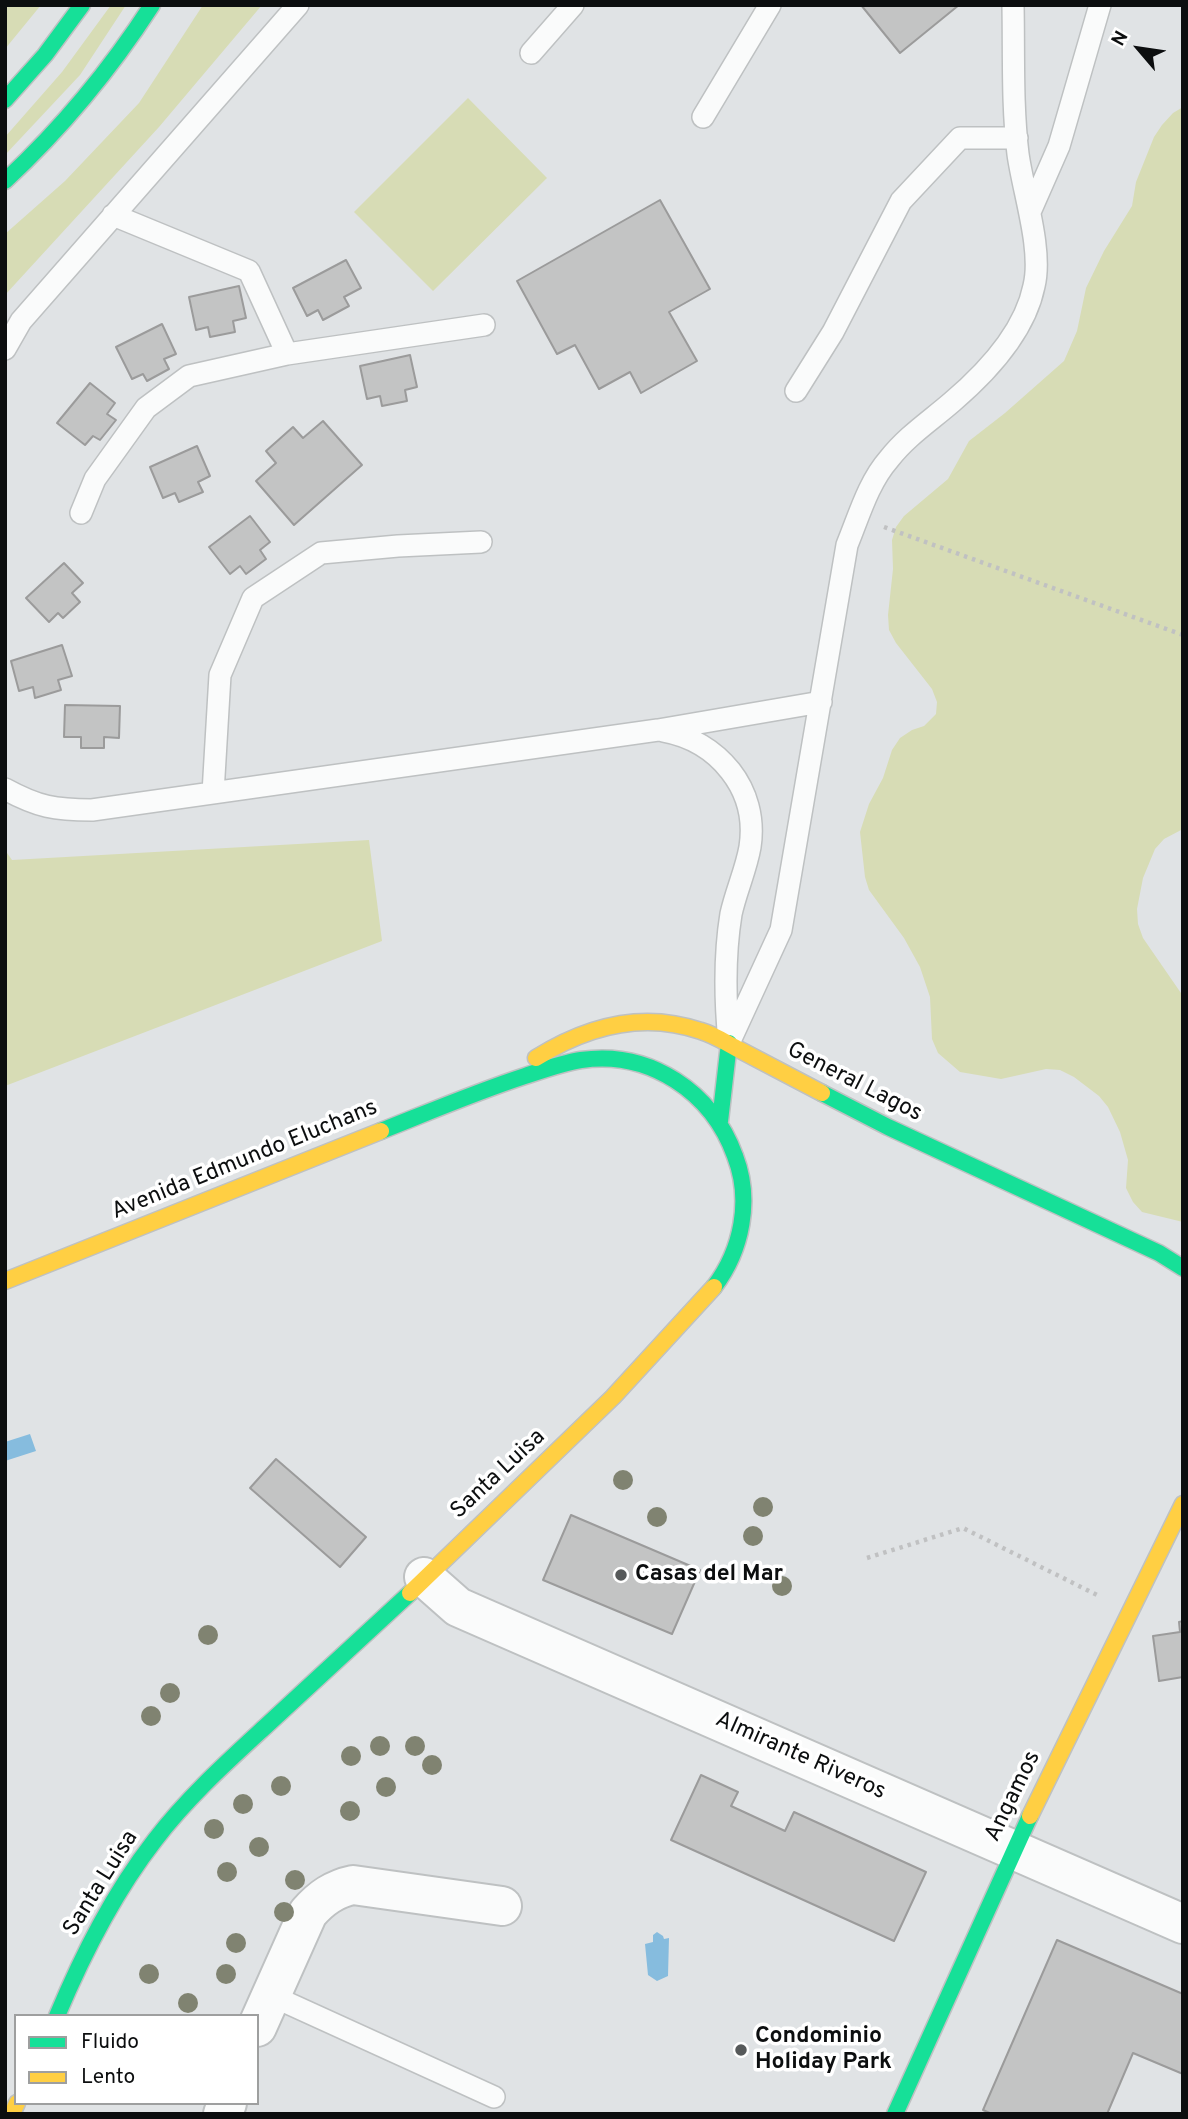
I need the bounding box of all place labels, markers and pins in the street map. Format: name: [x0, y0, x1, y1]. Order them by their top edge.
place label: Casas del Mar: [635, 1561, 783, 1589]
marker: Casas del Mar: [613, 1567, 629, 1583]
place label: Condominio Holiday Park: [755, 2023, 892, 2077]
marker: Condominio Holiday Park: [733, 2042, 749, 2058]

